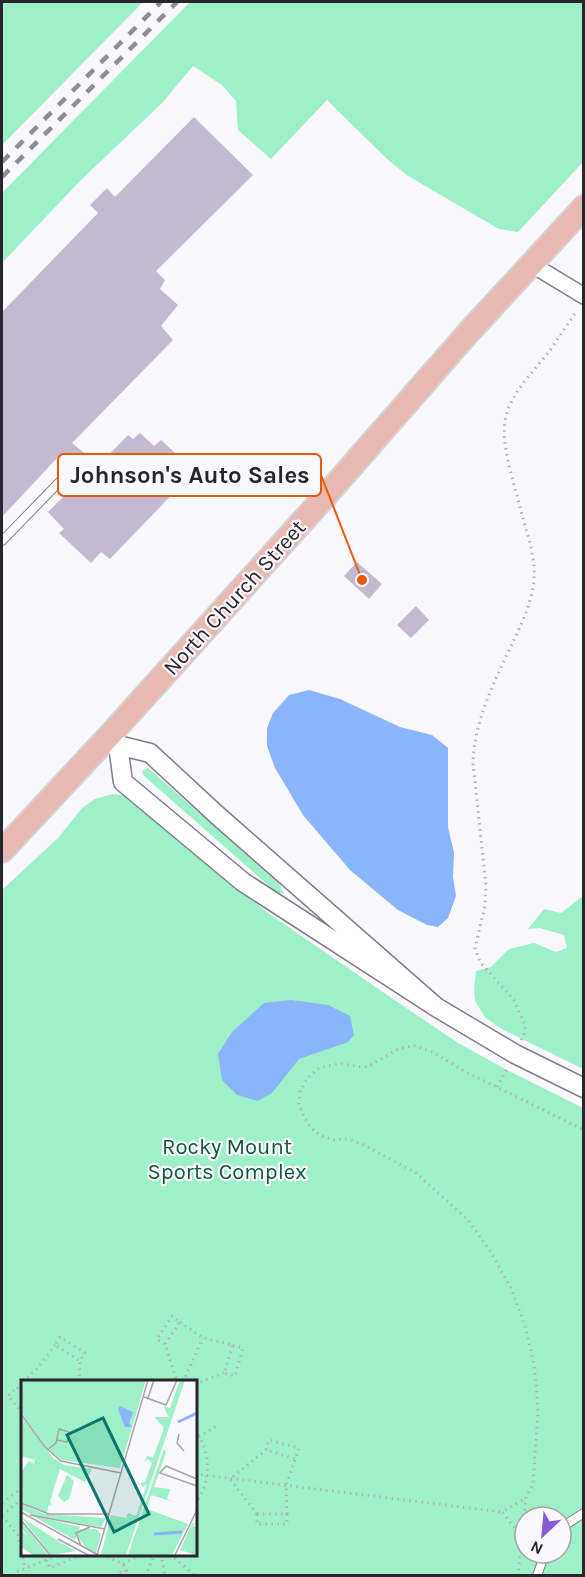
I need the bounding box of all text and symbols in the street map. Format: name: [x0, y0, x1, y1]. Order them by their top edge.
callout: Johnson's Auto Sales: [58, 454, 321, 496]
text: Johnson's Auto Sales: [70, 461, 310, 489]
street label: North Church Street: [158, 515, 311, 681]
park label: Rocky Mount Sports Complex: [148, 1134, 306, 1185]
inset map: [21, 1380, 196, 1556]
north arrow: [513, 1505, 573, 1565]
text: N: [527, 1537, 546, 1559]

